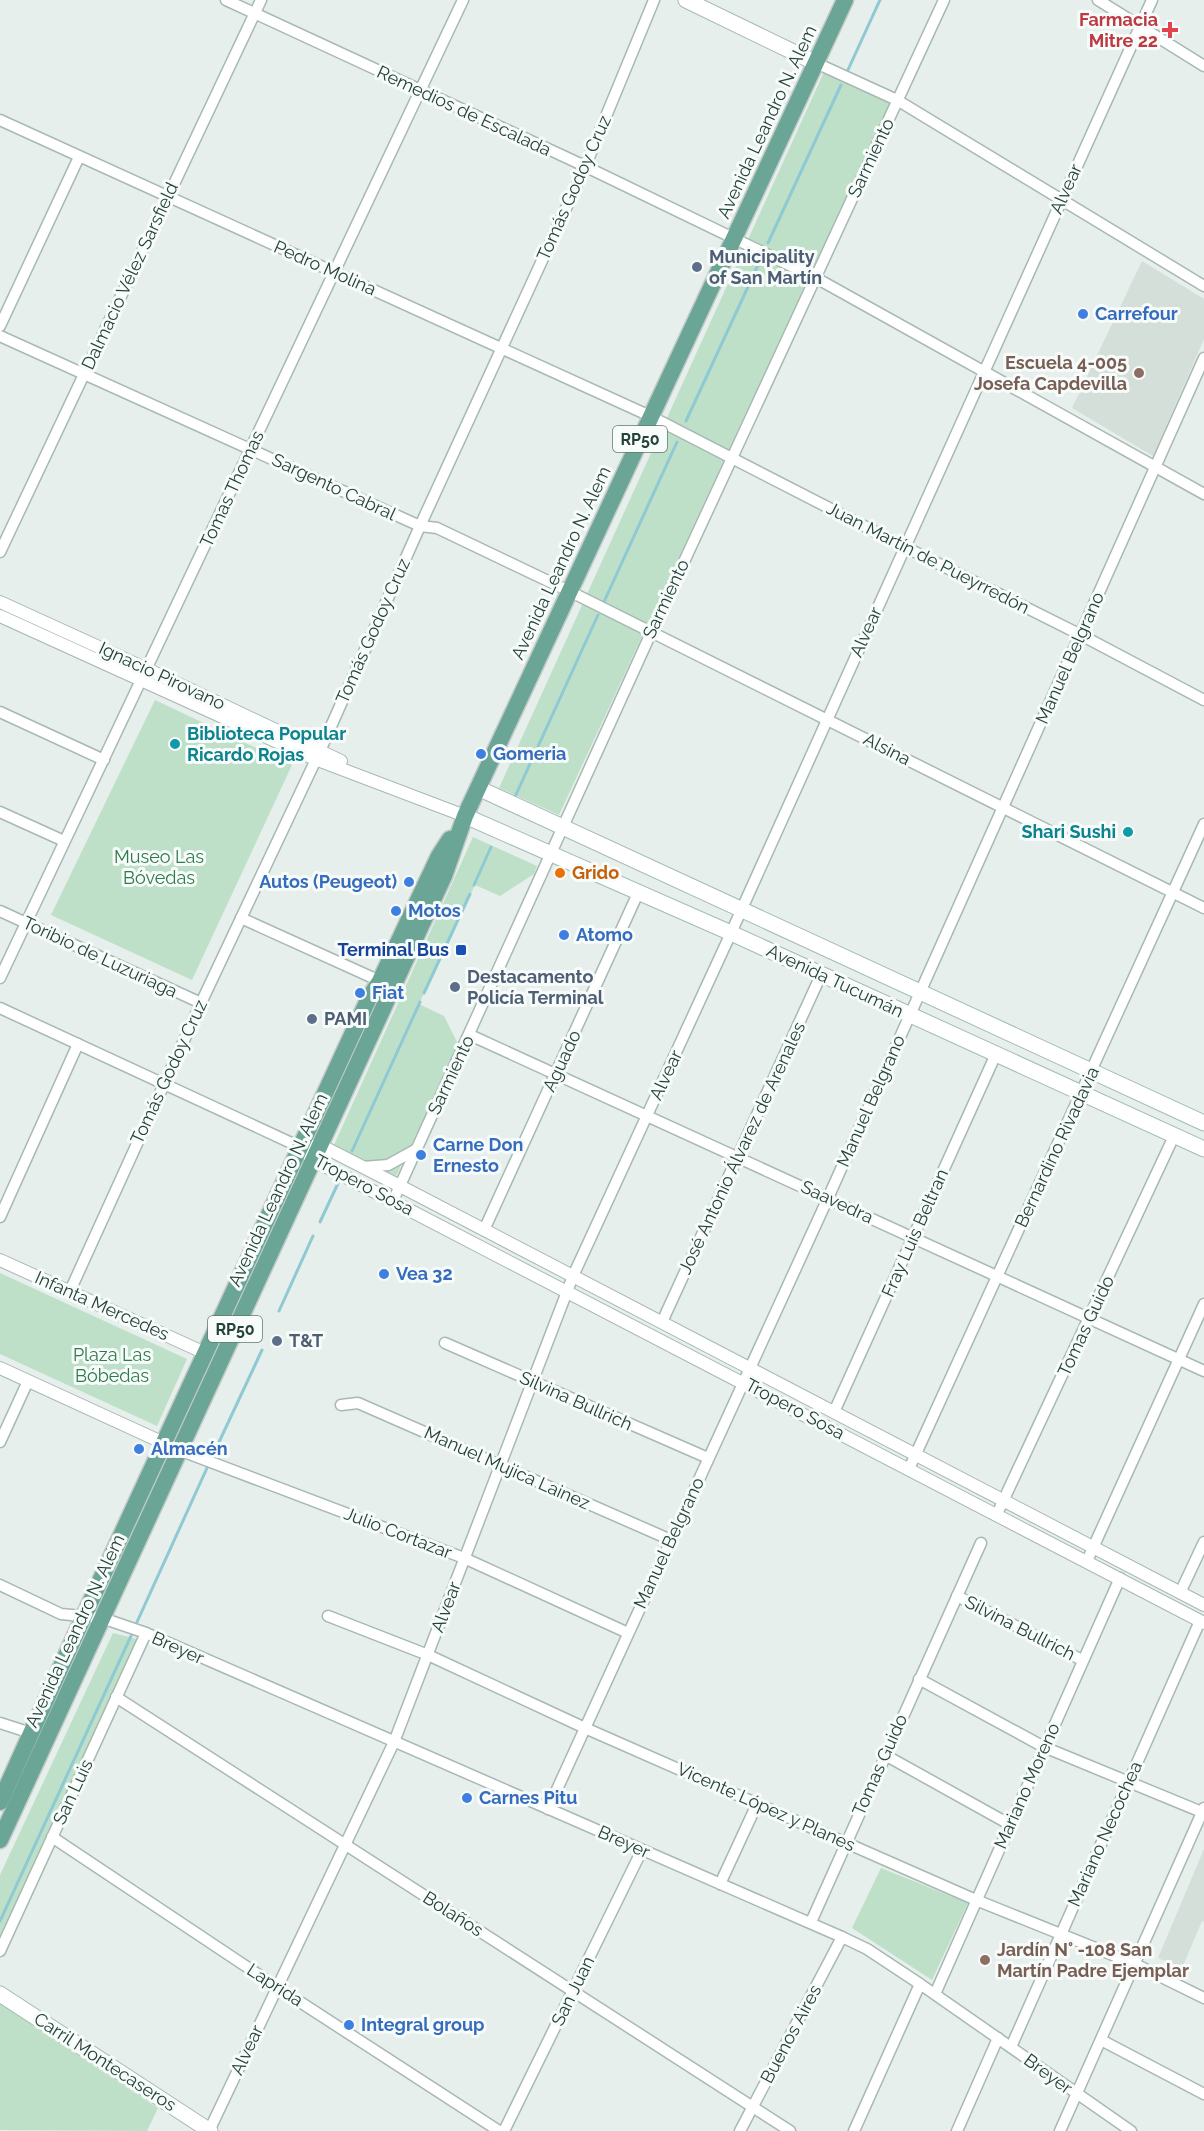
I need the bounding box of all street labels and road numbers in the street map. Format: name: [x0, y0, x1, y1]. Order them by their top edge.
street label: Avenida Leandro N. Alem: [713, 22, 821, 222]
street label: Remedios de Escalada: [374, 61, 555, 160]
street label: Tomás Godoy Cruz: [532, 112, 615, 264]
street label: Sarmiento: [843, 115, 898, 201]
street label: Alvear: [1045, 160, 1086, 217]
street label: Dalmacio Vélez Sarsfield: [77, 179, 182, 373]
street label: Pedro Molina: [271, 236, 380, 299]
road number: RP50: [613, 426, 667, 452]
street label: Tomas Thomas: [195, 427, 268, 550]
street label: Sargento Cabral: [269, 449, 400, 524]
street label: Avenida Leandro N. Alem: [507, 463, 615, 663]
street label: Juan Martín de Pueyrredón: [823, 497, 1033, 618]
street label: Tomás Godoy Cruz: [331, 555, 414, 707]
street label: Sarmiento: [638, 556, 693, 642]
street label: Manuel Belgrano: [1031, 588, 1108, 727]
street label: Alvear: [845, 603, 886, 660]
street label: Ignacio Pirovano: [96, 637, 229, 714]
street label: Alsina: [860, 728, 914, 769]
street label: Toribio de Luzuriaga: [20, 911, 181, 1002]
street label: Avenida Tucumán: [763, 940, 907, 1021]
street label: Tomás Godoy Cruz: [126, 996, 211, 1147]
street label: José Antonio Álvarez de Arenales: [673, 1018, 809, 1277]
street label: Aguado: [538, 1026, 585, 1095]
street label: Manuel Belgrano: [832, 1031, 909, 1170]
street label: Sarmiento: [423, 1032, 478, 1118]
street label: Alvear: [645, 1046, 686, 1103]
street label: Bernardino Rivadavia: [1010, 1063, 1103, 1231]
street label: Avenida Leandro N. Alem: [224, 1090, 332, 1290]
street label: Tropero Sosa: [311, 1150, 417, 1219]
street label: Fray Luis Beltran: [877, 1165, 952, 1300]
street label: Saavedra: [798, 1176, 877, 1227]
street label: Infanta Mercedes: [32, 1267, 173, 1345]
street label: Tomas Guido: [1053, 1272, 1118, 1379]
road number: RP50: [208, 1316, 262, 1342]
street label: Silvina Bullrich: [517, 1366, 636, 1435]
street label: Tropero Sosa: [742, 1374, 848, 1443]
street label: Manuel Mujica Lainez: [421, 1422, 593, 1514]
street label: Manuel Belgrano: [629, 1474, 708, 1612]
street label: Julio Cortazar: [341, 1502, 456, 1563]
street label: Avenida Leandro N. Alem: [21, 1531, 129, 1731]
street label: Alvear: [426, 1578, 465, 1635]
street label: Silvina Bullrich: [962, 1591, 1079, 1664]
street label: Breyer: [149, 1627, 208, 1669]
street label: Tomas Guido: [848, 1711, 911, 1819]
street label: Mariano Moreno: [989, 1719, 1064, 1852]
street label: San Luis: [48, 1756, 97, 1828]
street label: Vicente López y Planes: [674, 1758, 859, 1855]
street label: Mariano Necochea: [1063, 1758, 1146, 1910]
street label: Breyer: [595, 1821, 654, 1863]
street label: Bolaños: [419, 1886, 487, 1941]
street label: San Juan: [547, 1953, 598, 2029]
street label: Laprida: [243, 1959, 307, 2010]
street label: Buenos Aires: [756, 1981, 825, 2087]
street label: Carril Montecaseros: [30, 2008, 181, 2116]
street label: Alvear: [226, 2021, 267, 2078]
street label: Breyer: [1020, 2049, 1077, 2099]

